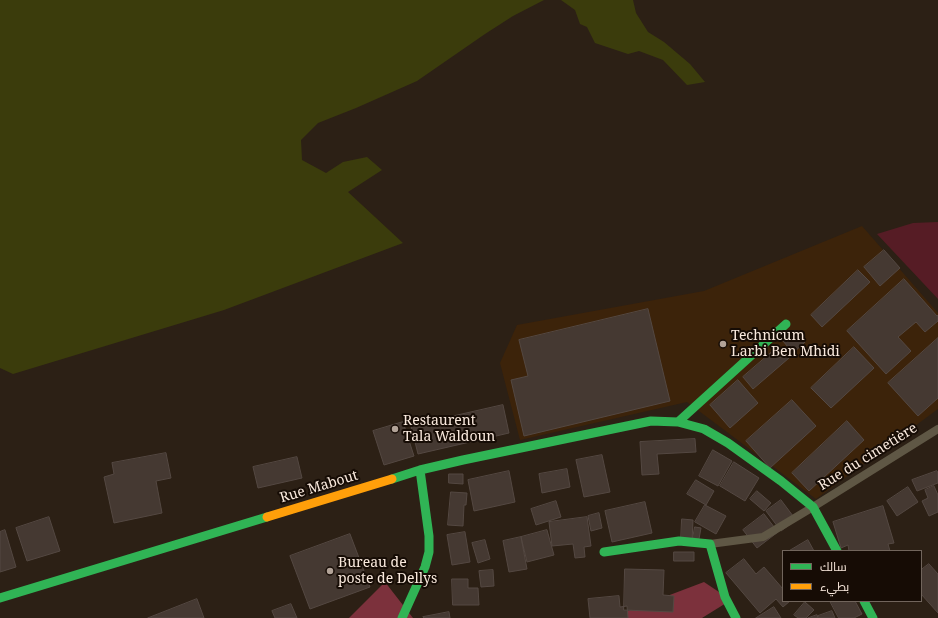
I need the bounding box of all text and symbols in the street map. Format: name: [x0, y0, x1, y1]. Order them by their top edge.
place label: Technicum Larbi Ben Mhidi: [731, 328, 840, 360]
marker: Technicum Larbi Ben Mhidi: [718, 339, 728, 349]
place label: Restaurent Tala Waldoun: [403, 413, 495, 446]
street label: Rue du cimetière: [815, 420, 921, 494]
marker: Restaurent Tala Waldoun: [390, 424, 400, 434]
street label: Rue Mabout: [278, 467, 360, 507]
legend: [782, 550, 922, 602]
place label: Bureau de poste de Dellys: [338, 555, 437, 588]
text: سالك: [820, 558, 847, 575]
marker: Bureau de poste de Dellys: [325, 566, 335, 576]
text: بطيء: [820, 578, 849, 595]

